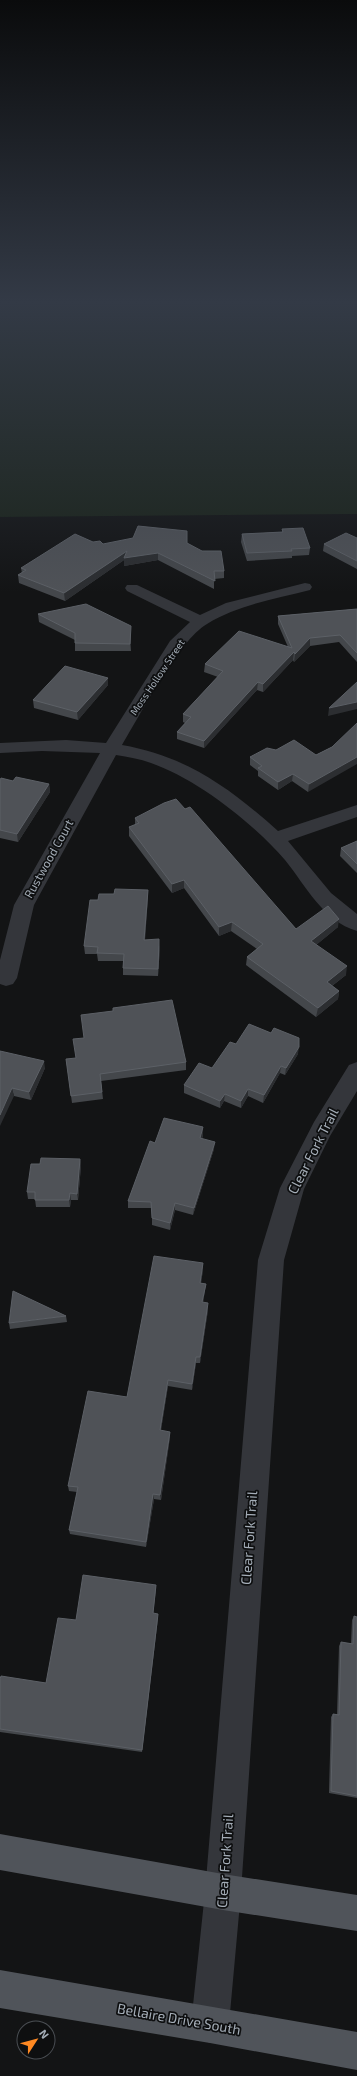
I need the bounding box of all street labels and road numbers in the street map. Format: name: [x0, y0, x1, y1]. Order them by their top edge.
street label: Moss Hollow Street: [127, 637, 187, 717]
street label: Rustwood Court: [21, 816, 76, 900]
street label: Clear Fork Trail: [284, 1104, 342, 1197]
street label: Clear Fork Trail: [237, 1490, 260, 1586]
street label: Clear Fork Trail: [213, 1813, 236, 1909]
street label: Bellaire Drive South: [116, 1999, 242, 2038]

